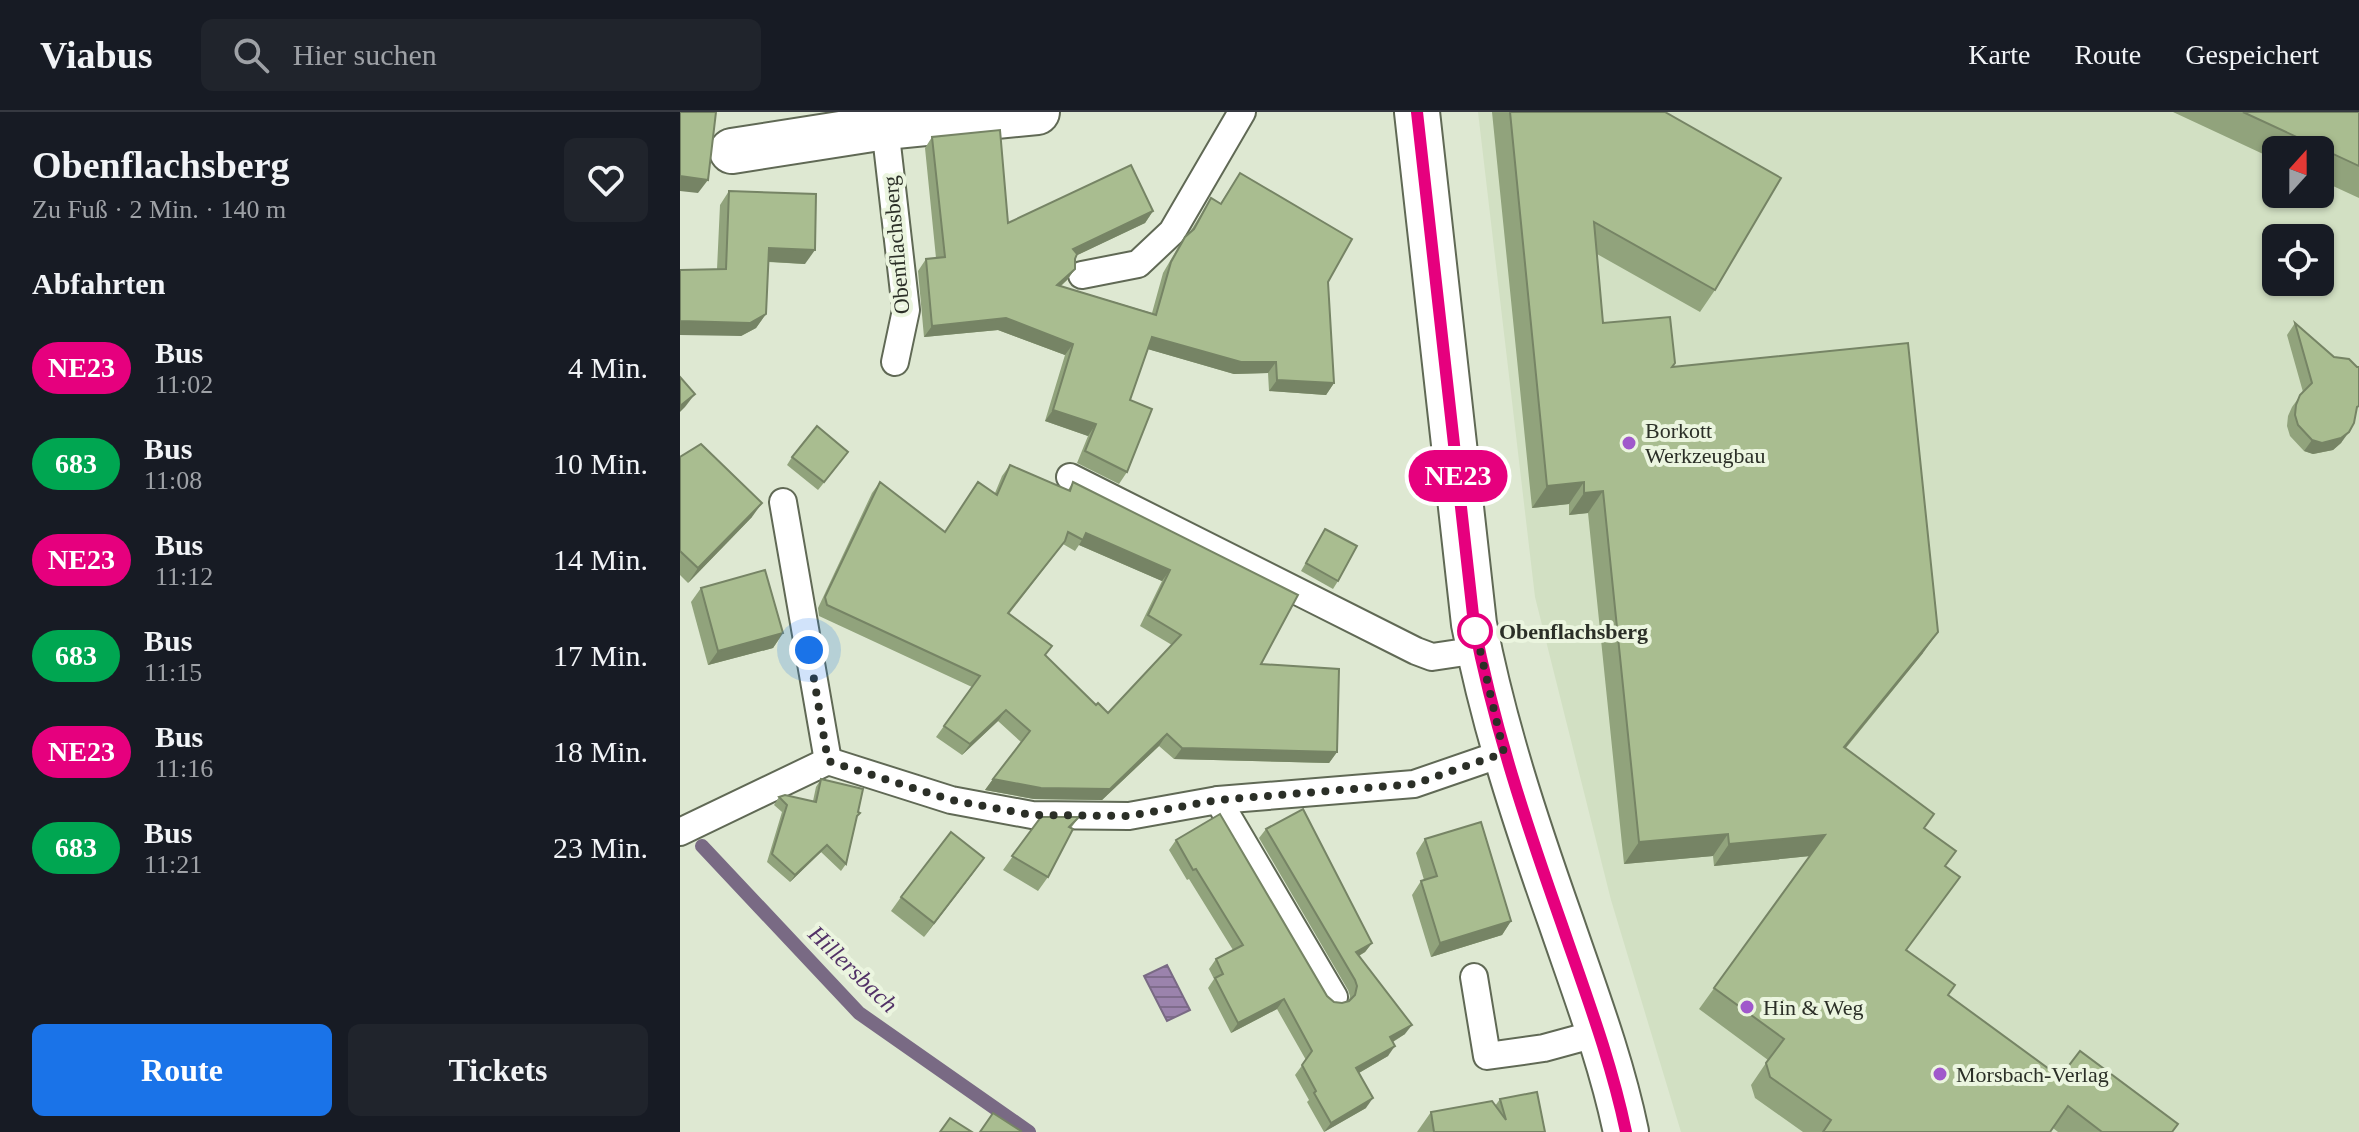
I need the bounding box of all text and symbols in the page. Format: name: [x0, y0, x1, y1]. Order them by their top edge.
search box: [201, 19, 761, 91]
icon: search: [229, 33, 273, 77]
text: Viabus: [40, 34, 153, 76]
text: Hier suchen: [293, 38, 437, 71]
text: Karte: [1968, 39, 2030, 70]
text: Route: [2074, 39, 2141, 70]
text: Gespeichert: [2185, 39, 2319, 70]
north arrow: [2262, 136, 2334, 208]
map controls: [2262, 136, 2334, 296]
button: heart: [564, 138, 648, 222]
text: Obenflachsberg: [32, 144, 290, 186]
street label: Obenflachsberg: [877, 175, 915, 315]
text: Zu Fuß · 2 Min. · 140 m: [32, 195, 286, 224]
button: locate: [2262, 224, 2334, 296]
text: Abfahrten: [32, 267, 165, 300]
text: Bus: [155, 336, 203, 369]
text: 4 Min.: [568, 351, 648, 384]
text: NE23: [48, 352, 115, 383]
text: 11:02: [155, 370, 213, 399]
place label: Borkott Werkzeugbau: [1645, 418, 1765, 468]
text: Bus: [144, 432, 192, 465]
marker: Borkott Werkzeugbau: [1620, 434, 1638, 452]
text: 10 Min.: [553, 447, 648, 480]
text: 683: [55, 448, 97, 479]
line badge: NE23: [1402, 450, 1514, 502]
text: NE23: [1425, 460, 1491, 491]
text: 11:08: [144, 466, 202, 495]
text: Bus: [155, 528, 203, 561]
text: 14 Min.: [553, 543, 648, 576]
text: NE23: [48, 544, 115, 575]
text: 11:12: [155, 562, 213, 591]
marker: Obenflachsberg: [1458, 614, 1492, 648]
place label: Obenflachsberg: [1499, 619, 1648, 644]
text: Bus: [144, 624, 192, 657]
your location: [789, 630, 829, 670]
text: 17 Min.: [553, 639, 648, 672]
text: 683: [55, 640, 97, 671]
text: 11:15: [144, 658, 202, 687]
text: Bus: [155, 720, 203, 753]
text: 18 Min.: [553, 735, 648, 768]
text: NE23: [48, 736, 115, 767]
text: 11:16: [155, 754, 213, 783]
text: Bus: [144, 816, 192, 849]
text: 23 Min.: [553, 831, 648, 864]
text: 683: [55, 832, 97, 863]
text: 11:21: [144, 850, 202, 879]
water label: Hillersbach: [802, 920, 903, 1018]
place label: Hin & Weg: [1763, 995, 1863, 1020]
marker: Hin & Weg: [1738, 998, 1756, 1016]
button: Route: [32, 1024, 332, 1116]
button: Tickets: [348, 1024, 648, 1116]
place label: Morsbach-Verlag: [1956, 1062, 2109, 1087]
marker: Morsbach-Verlag: [1931, 1065, 1949, 1083]

